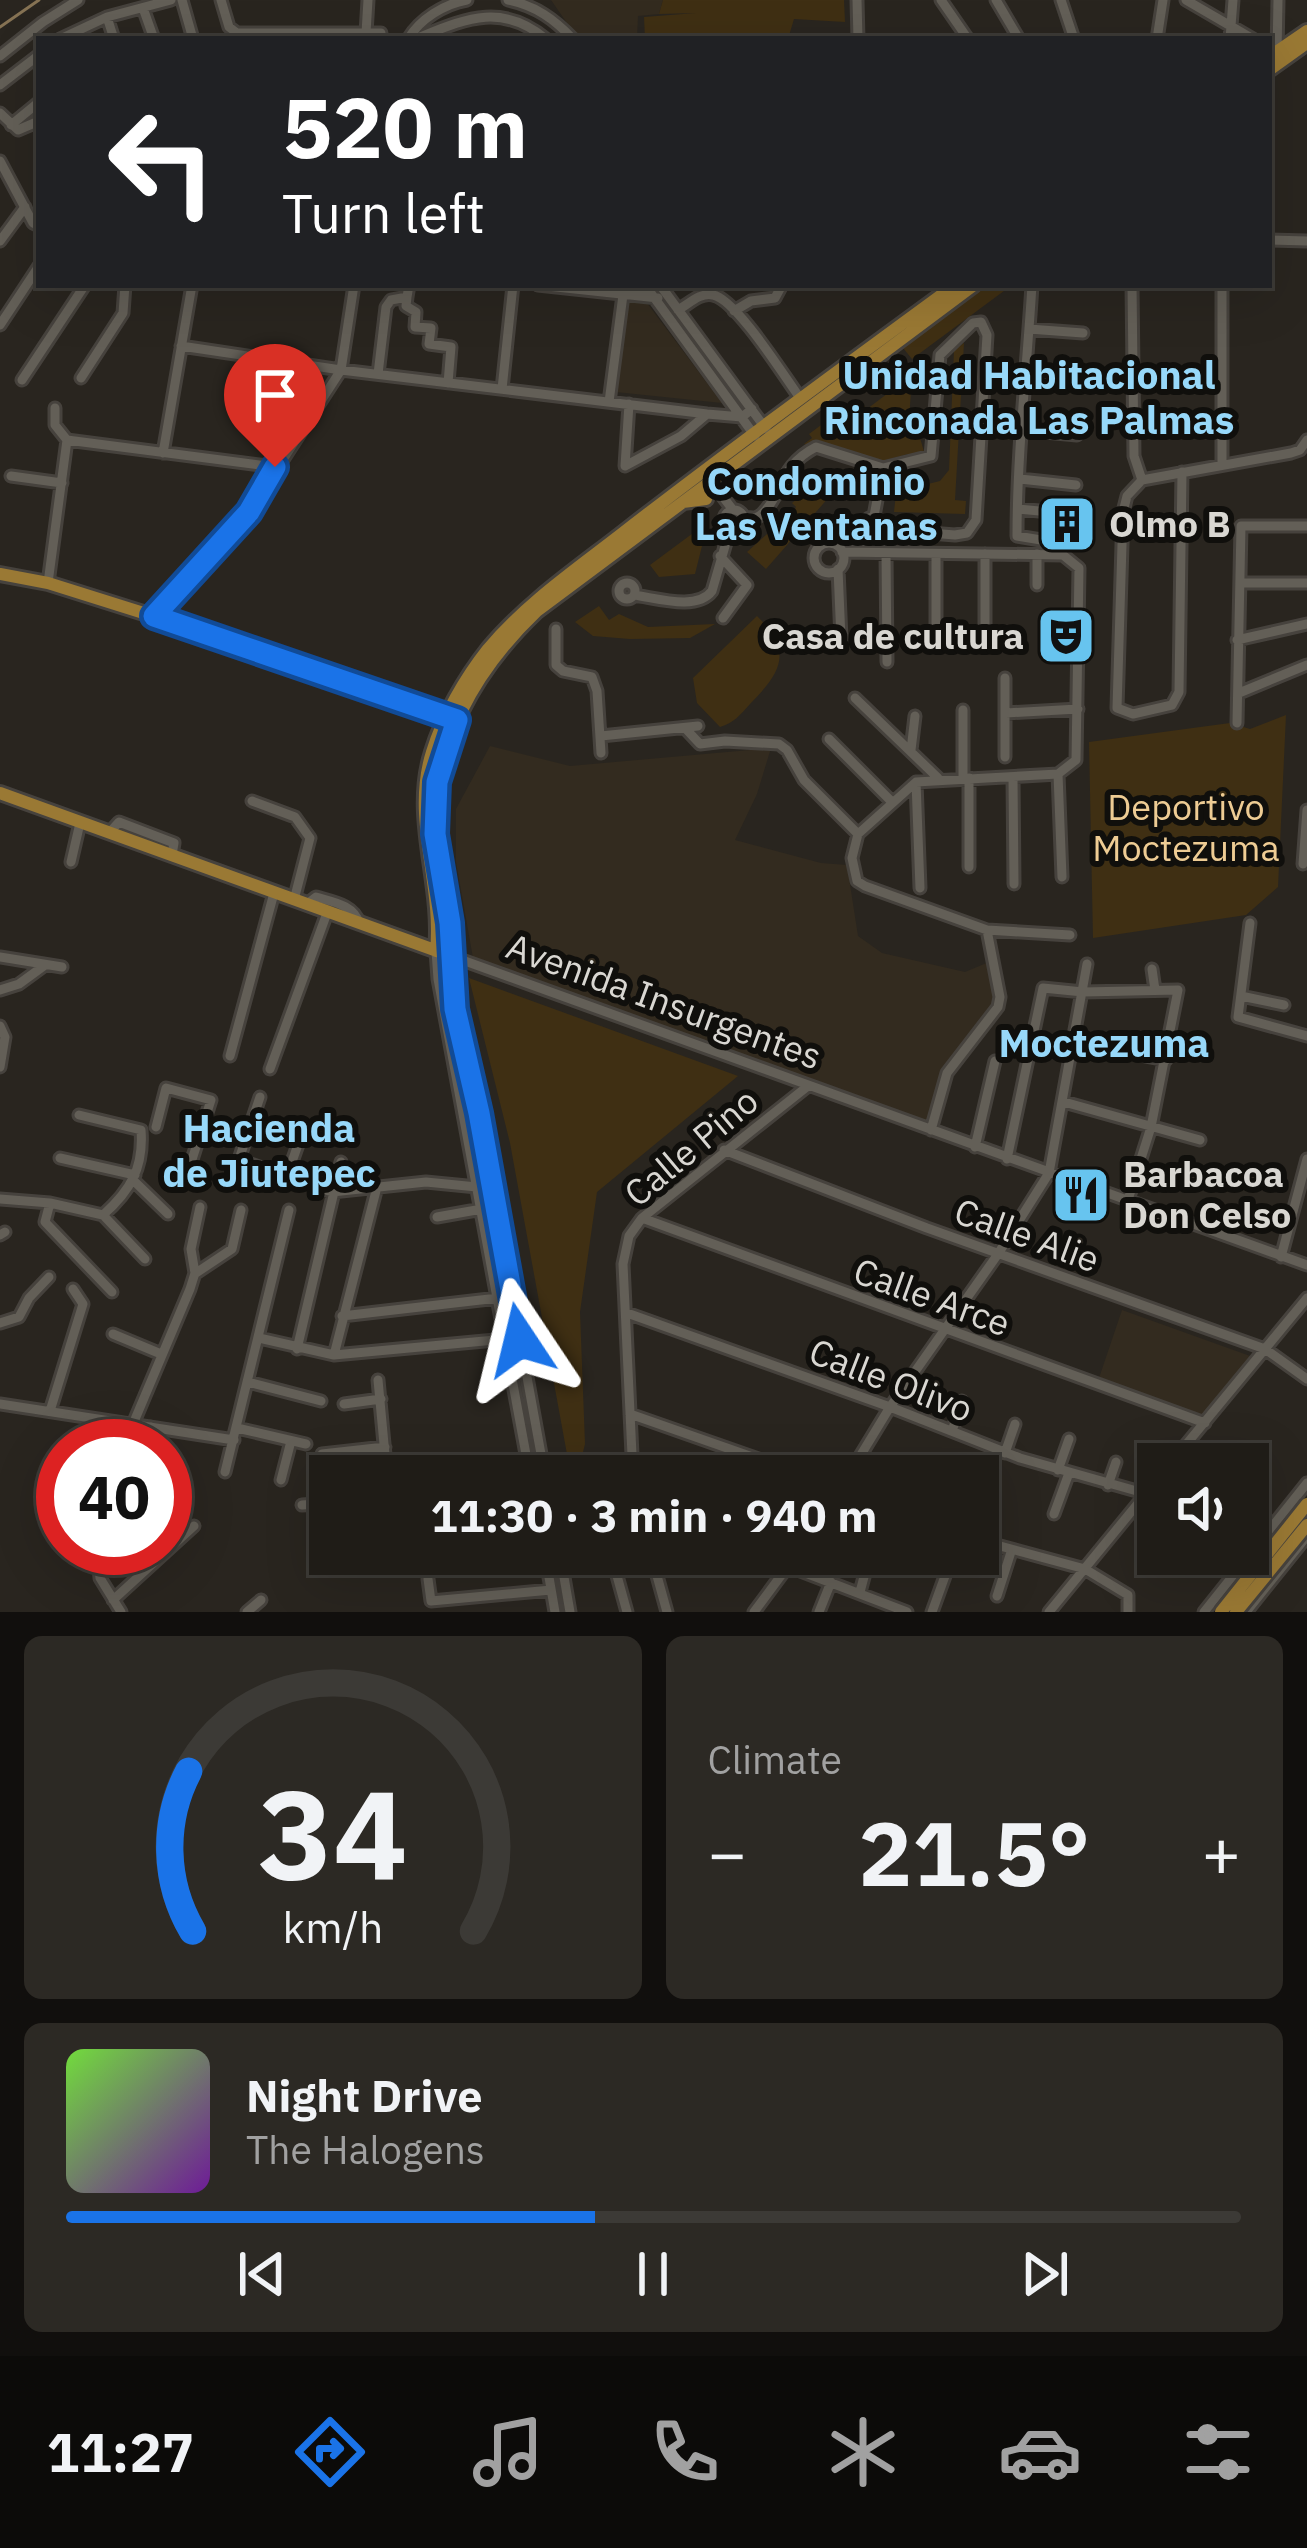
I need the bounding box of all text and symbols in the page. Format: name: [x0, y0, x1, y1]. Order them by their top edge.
text: 520 m: [282, 72, 528, 181]
icon: left: [84, 84, 240, 240]
text: Turn left: [282, 178, 485, 248]
pin: [224, 344, 326, 467]
district label: Unidad Habitacional Rinconada Las Palmas: [824, 349, 1234, 445]
icon: arrive: [242, 362, 308, 428]
district label: Condominio Las Ventanas: [694, 455, 938, 551]
building icon: Olmo B: [1036, 493, 1098, 555]
place label: Olmo B: [1109, 500, 1231, 547]
theatre icon: Casa de cultura: [1035, 605, 1097, 667]
place label: Casa de cultura: [762, 612, 1024, 659]
park label: Deportivo Moctezuma: [1092, 783, 1280, 871]
street label: Avenida Insurgentes: [500, 922, 828, 1079]
district label: Moctezuma: [998, 1017, 1210, 1068]
street label: Calle Pino: [614, 1077, 767, 1216]
district label: Hacienda de Jiutepec: [162, 1102, 376, 1198]
place label: Barbacoa Don Celso: [1123, 1150, 1291, 1238]
restaurant icon: Barbacoa Don Celso: [1050, 1164, 1112, 1226]
street label: Calle Alie: [948, 1187, 1106, 1282]
street label: Calle Arce: [848, 1247, 1017, 1346]
position arrow: [457, 1277, 583, 1403]
street label: Calle Olivo: [803, 1327, 979, 1432]
speed limit sign: 40: [36, 1419, 192, 1575]
map controls: [1137, 1443, 1269, 1575]
button: sound: [1137, 1443, 1269, 1575]
text: 11:30 · 3 min · 940 m: [431, 1486, 877, 1544]
text: Climate: [708, 1734, 842, 1785]
text: 34: [258, 1752, 408, 1914]
text: 21.5°: [858, 1794, 1090, 1911]
text: −: [708, 1809, 747, 1895]
text: +: [1201, 1809, 1241, 1895]
text: km/h: [282, 1898, 383, 1954]
text: Night Drive: [246, 2066, 483, 2124]
text: The Halogens: [246, 2124, 485, 2175]
icon: previous: [229, 2241, 295, 2307]
icon: pause: [620, 2241, 686, 2307]
icon: next: [1012, 2241, 1078, 2307]
icon: directions: [288, 2410, 372, 2494]
icon: music: [466, 2410, 550, 2494]
icon: phone: [643, 2410, 727, 2494]
icon: climate: [821, 2410, 905, 2494]
icon: car: [998, 2410, 1082, 2494]
icon: filters: [1176, 2410, 1260, 2494]
text: 11:27: [47, 2417, 194, 2487]

